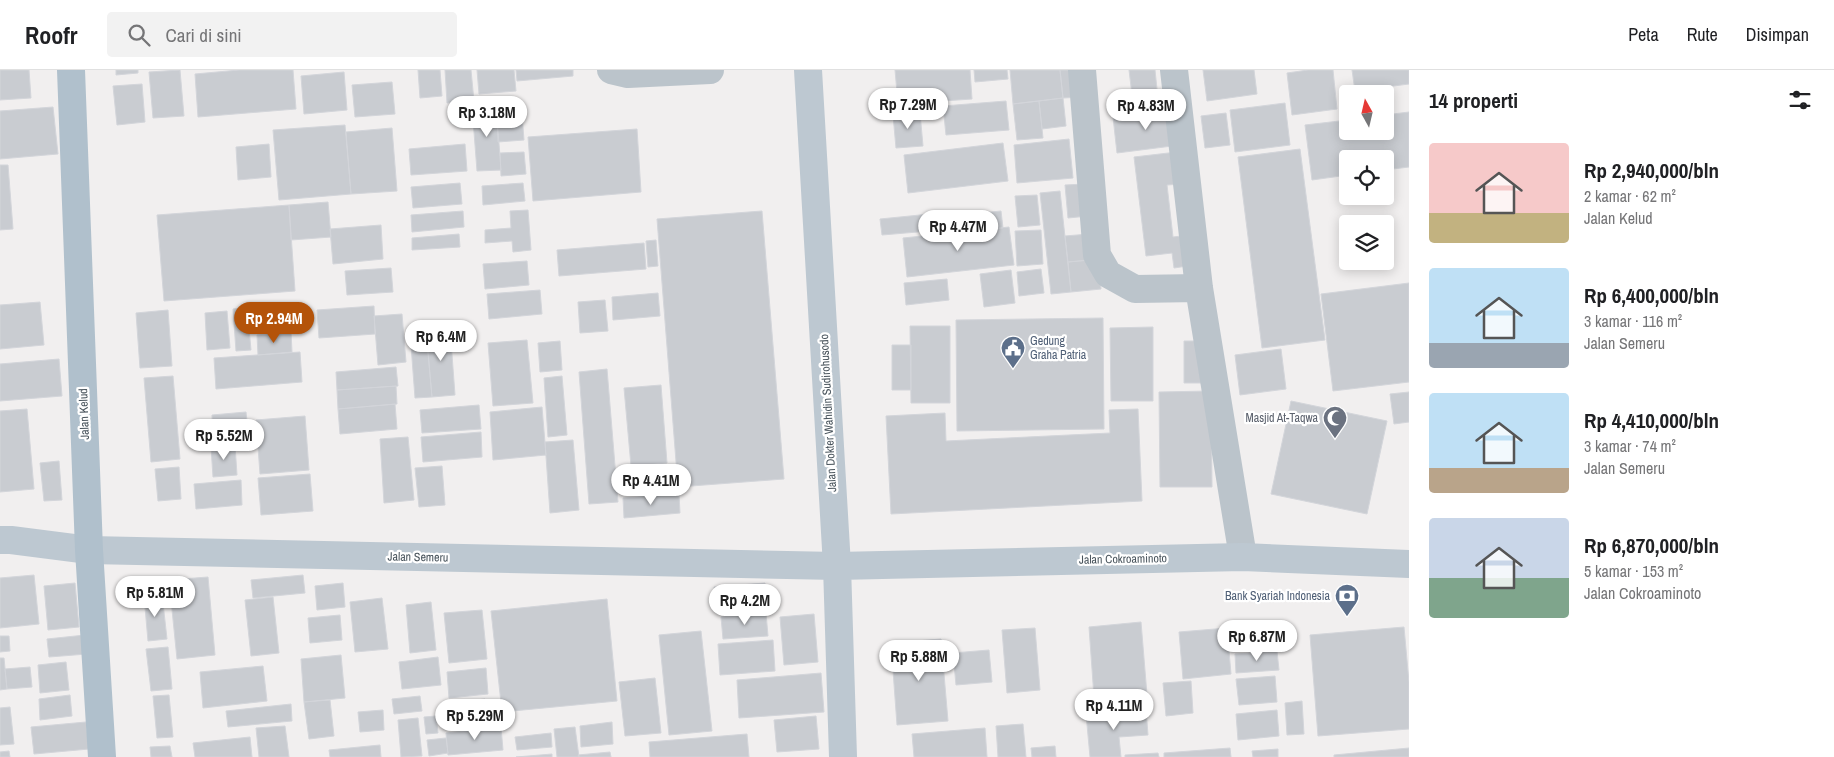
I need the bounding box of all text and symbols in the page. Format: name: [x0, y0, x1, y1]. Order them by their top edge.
search box: [107, 12, 457, 57]
text: Roofr: [25, 19, 77, 51]
icon: search: [125, 21, 153, 49]
text: Cari di sini: [165, 22, 242, 48]
text: Peta: [1628, 22, 1659, 47]
text: Rute: [1687, 22, 1718, 47]
text: Disimpan: [1746, 22, 1809, 47]
north arrow: [1339, 85, 1394, 140]
map controls: [1339, 85, 1394, 270]
text: 14 properti: [1429, 86, 1518, 115]
icon: filters: [1786, 86, 1814, 114]
pin: Rp 7.29M: [856, 88, 960, 130]
pin: Rp 4.83M: [1094, 88, 1198, 131]
text: Rp 7.29M: [879, 93, 937, 115]
text: Rp 4.83M: [1117, 94, 1175, 116]
pin: Rp 3.18M: [435, 96, 539, 138]
text: Rp 3.18M: [458, 101, 516, 123]
button: locate: [1339, 150, 1394, 205]
text: Rp 2,940,000/bln: [1584, 156, 1719, 185]
icon: home: [1469, 163, 1529, 223]
text: 2 kamar · 62 m²: [1584, 185, 1676, 207]
text: Jalan Kelud: [1584, 207, 1653, 229]
pin: Rp 4.47M: [906, 210, 1010, 252]
text: Rp 4.47M: [929, 215, 987, 237]
button: layers: [1339, 215, 1394, 270]
text: Rp 6,400,000/bln: [1584, 281, 1719, 310]
icon: home: [1469, 288, 1529, 348]
pin: Rp 2.94M: [222, 302, 326, 344]
text: Rp 2.94M: [245, 307, 303, 329]
text: 3 kamar · 116 m²: [1584, 310, 1682, 332]
pin: Rp 6.4M: [395, 320, 487, 362]
text: Rp 6.4M: [416, 325, 466, 347]
text: Jalan Semeru: [1584, 332, 1665, 354]
place label: Gedung Graha Patria: [1030, 333, 1087, 363]
street label: Jalan Dokter Wahidin Sudirohusodo: [816, 334, 840, 492]
public building icon: Gedung Graha Patria: [1000, 335, 1026, 369]
street label: Jalan Kelud: [75, 388, 93, 440]
mosque icon: Masjid At-Taqwa: [1322, 405, 1348, 439]
text: Rp 4,410,000/bln: [1584, 406, 1719, 435]
place label: Masjid At-Taqwa: [1246, 410, 1319, 426]
icon: home: [1469, 413, 1529, 473]
pin: Rp 5.52M: [172, 418, 276, 461]
text: Rp 5.52M: [195, 424, 253, 446]
text: 3 kamar · 74 m²: [1584, 435, 1676, 457]
text: Jalan Semeru: [1584, 457, 1665, 479]
pin: Rp 4.41M: [599, 464, 703, 506]
text: Rp 4.41M: [622, 469, 680, 491]
text: Rp 6,870,000/bln: [1584, 531, 1719, 560]
icon: home: [1469, 538, 1529, 598]
street label: Jalan Semeru: [388, 548, 448, 566]
street label: Jalan Cokroaminoto: [1079, 550, 1167, 568]
text: 5 kamar · 153 m²: [1584, 560, 1683, 582]
pin: Rp 5.81M: [103, 576, 207, 618]
text: Rp 5.81M: [126, 581, 184, 603]
text: Jalan Cokroaminoto: [1584, 582, 1701, 604]
bank icon: Bank Syariah Indonesia: [1334, 583, 1360, 617]
pin: Rp 4.2M: [699, 584, 791, 626]
place label: Bank Syariah Indonesia: [1225, 588, 1331, 604]
text: Rp 4.2M: [720, 589, 770, 611]
pin: Rp 6.87M: [1205, 620, 1309, 662]
text: Rp 6.87M: [1228, 625, 1286, 647]
pin: Rp 5.88M: [867, 640, 971, 682]
text: Rp 5.88M: [890, 645, 948, 667]
pin: Rp 4.11M: [1062, 688, 1166, 731]
text: Rp 4.11M: [1086, 694, 1142, 716]
pin: Rp 5.29M: [423, 698, 527, 741]
text: Rp 5.29M: [446, 704, 504, 726]

